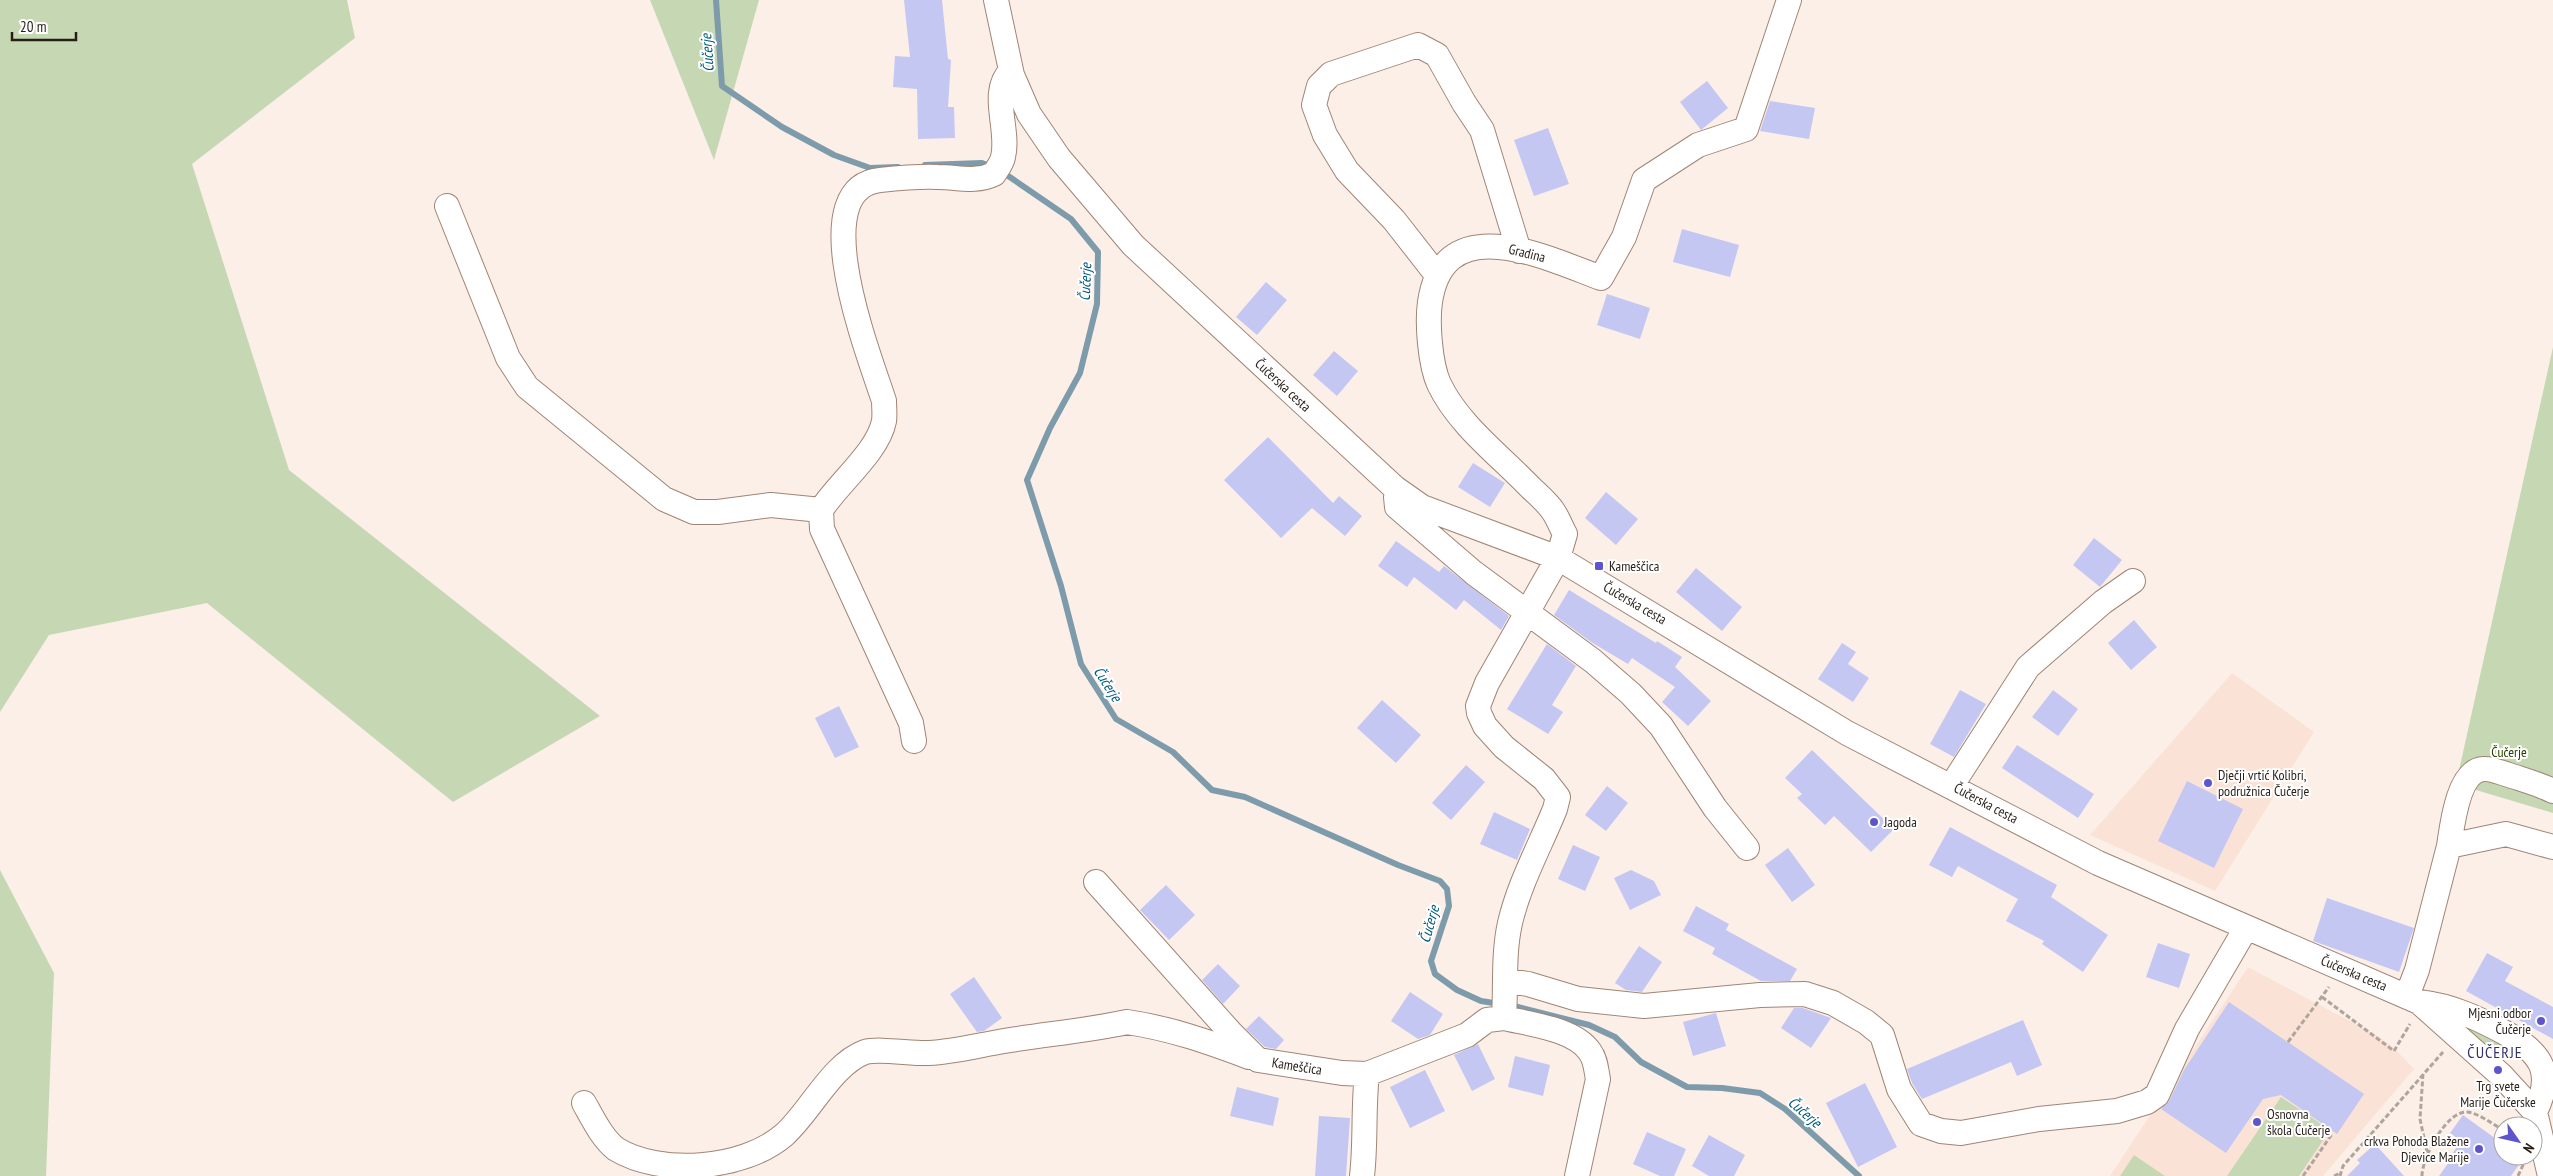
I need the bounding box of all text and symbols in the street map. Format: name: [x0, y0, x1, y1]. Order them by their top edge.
scale bar: [12, 10, 76, 42]
text: 20 m: [20, 17, 46, 36]
water label: Čučerje: [696, 33, 718, 73]
street label: Gradina: [1507, 240, 1547, 266]
water label: Čučerje: [1075, 262, 1095, 301]
street label: Čučerska cesta: [1251, 355, 1315, 415]
place label: Kameščica: [1609, 557, 1659, 575]
marker: Kameščica: [1593, 560, 1605, 572]
street label: Čučerska cesta: [1600, 578, 1670, 628]
water label: Čučerje: [1090, 663, 1127, 706]
park label: Čučerje: [2491, 743, 2527, 761]
place label: Dječji vrtić Kolibri, podružnica Čučerje: [2218, 766, 2310, 800]
marker: Dječji vrtić Kolibri, podružnica Čučerje: [2202, 777, 2214, 789]
street label: Čučerska cesta: [1951, 779, 2021, 827]
place label: Jagoda: [1883, 813, 1917, 831]
marker: Jagoda: [1868, 816, 1880, 828]
water label: Čučerje: [1415, 902, 1444, 945]
street label: Čučerska cesta: [2318, 951, 2390, 995]
place label: Mjesni odbor Čučerje: [2468, 1004, 2531, 1038]
marker: Mjesni odbor Čučerje: [2535, 1015, 2547, 1027]
district label: ČUČERJE: [2467, 1042, 2523, 1062]
street label: Kameščica: [1271, 1053, 1323, 1079]
marker: Trg svete Marije Čučerske: [2492, 1064, 2504, 1076]
place label: Trg svete Marije Čučerske: [2460, 1077, 2536, 1111]
water label: Čučerje: [1784, 1092, 1826, 1132]
place label: Osnovna škola Čučerje: [2267, 1105, 2331, 1139]
marker: Osnovna škola Čučerje: [2251, 1116, 2263, 1128]
north arrow: [2493, 1116, 2543, 1166]
place label: crkva Pohoda Blažene Djevice Marije: [2364, 1132, 2469, 1166]
text: N: [2519, 1140, 2538, 1156]
marker: crkva Pohoda Blažene Djevice Marije: [2473, 1143, 2485, 1155]

